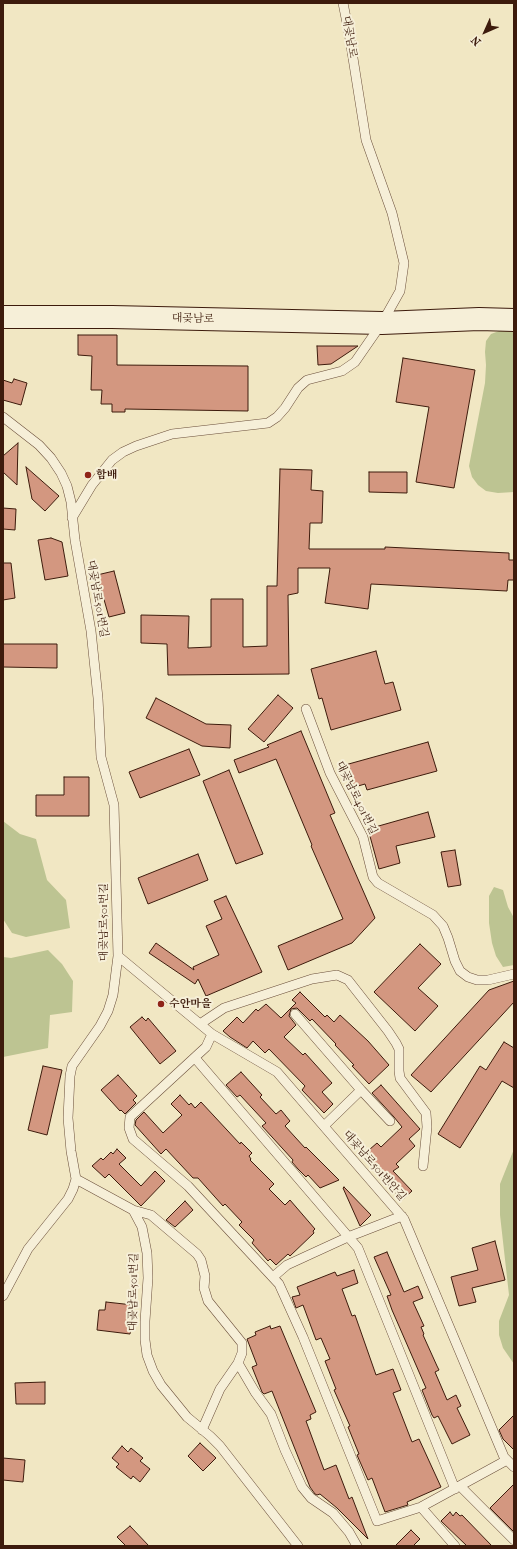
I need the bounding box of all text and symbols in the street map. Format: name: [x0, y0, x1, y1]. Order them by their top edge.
north arrow: [465, 12, 505, 52]
street label: 대곶남로: [339, 15, 359, 59]
text: N: [469, 33, 484, 48]
street label: 대곶남로: [172, 312, 214, 326]
place label: 함배: [96, 468, 117, 482]
marker: 함배: [83, 470, 93, 480]
street label: 대곶남로501번길: [84, 559, 110, 639]
street label: 대곶남로401번길: [332, 759, 380, 837]
street label: 대곶남로501번길: [97, 883, 111, 961]
place label: 수안마을: [169, 997, 212, 1011]
marker: 수안마을: [156, 999, 166, 1009]
street label: 대곶남로501번안길: [340, 1128, 408, 1204]
street label: 대곶남로501번길: [127, 1253, 141, 1331]

